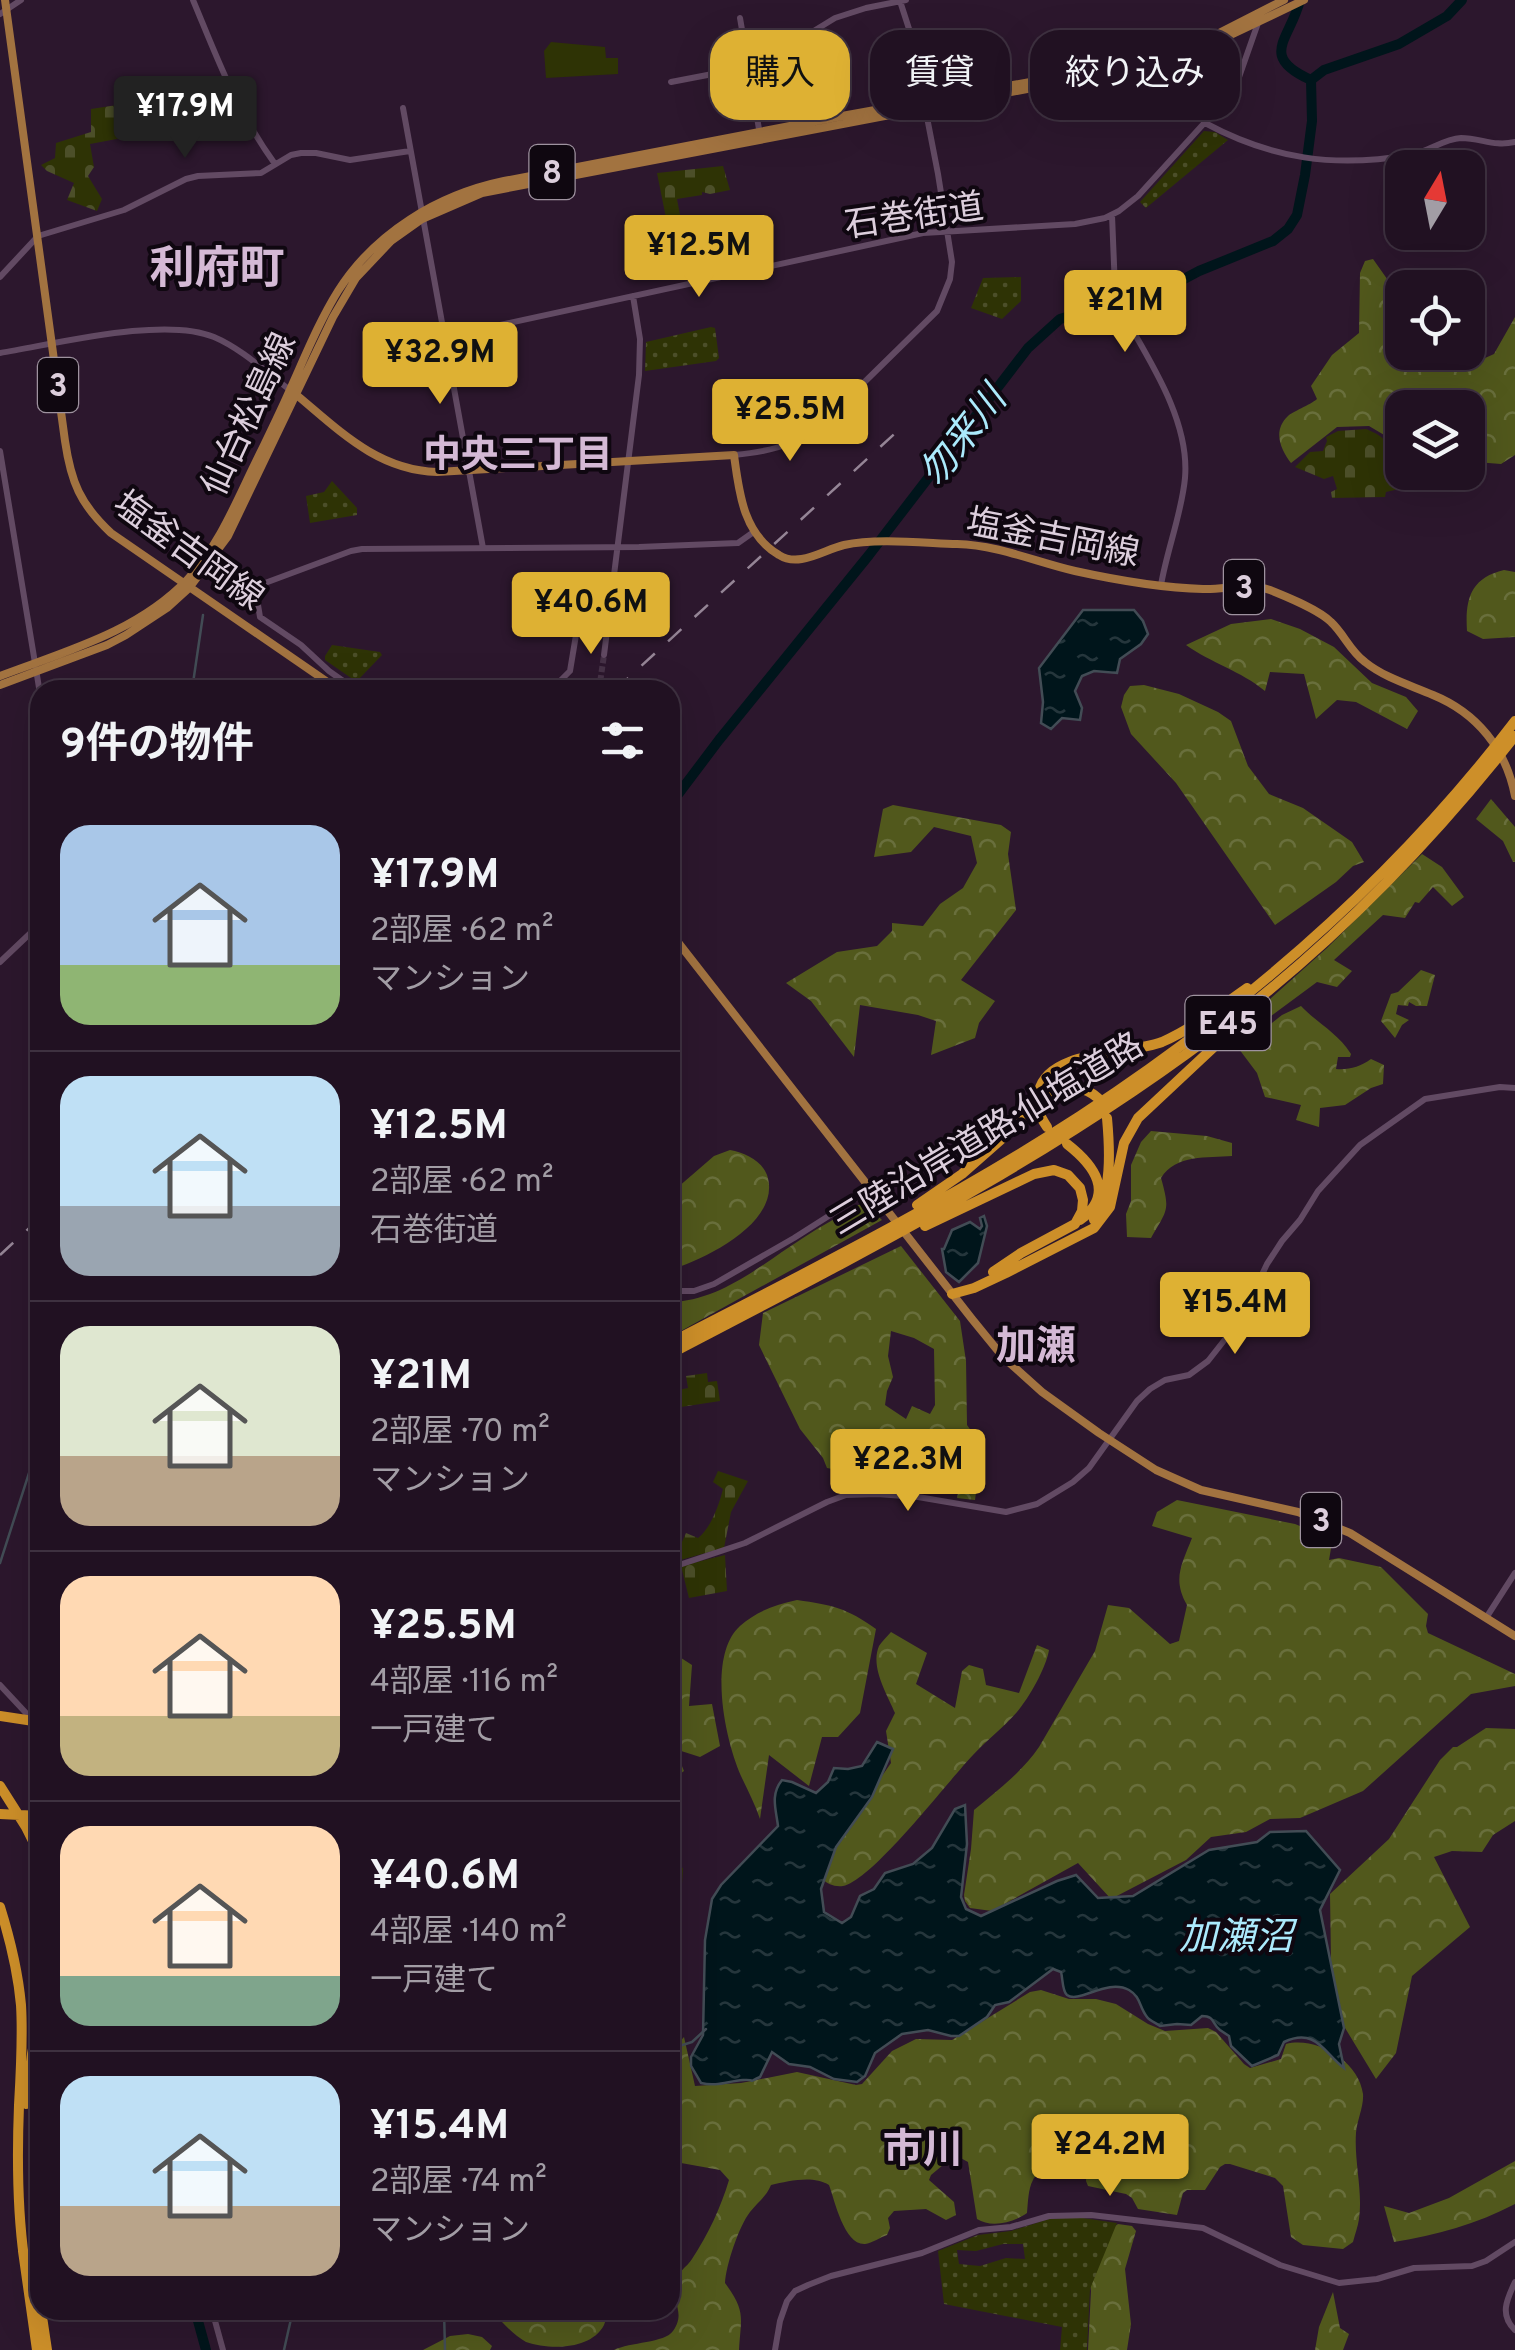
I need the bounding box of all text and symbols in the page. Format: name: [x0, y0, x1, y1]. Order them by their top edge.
chip: 購入: [710, 30, 850, 120]
chip: 賃貸: [870, 30, 1010, 120]
chip: 絞り込み: [1030, 30, 1240, 120]
pin: ¥17.9M: [104, 76, 266, 161]
text: ¥17.9M: [136, 88, 234, 128]
road number: 8: [530, 145, 574, 199]
north arrow: [1385, 150, 1485, 250]
map controls: [1385, 150, 1485, 490]
street label: 石巻街道: [842, 186, 987, 249]
pin: ¥12.5M: [618, 215, 780, 300]
text: ¥12.5M: [646, 227, 752, 267]
district label: 利府町: [149, 243, 285, 300]
pin: ¥21M: [1066, 270, 1184, 355]
button: locate: [1385, 270, 1485, 370]
text: ¥21M: [1086, 282, 1164, 322]
pin: ¥32.9M: [359, 322, 521, 407]
street label: 仙台松島線: [194, 327, 308, 504]
text: ¥32.9M: [385, 334, 495, 374]
road number: 3: [38, 358, 78, 412]
water label: 勿来川: [910, 375, 1022, 498]
pin: ¥25.5M: [709, 379, 871, 464]
button: layers: [1385, 390, 1485, 490]
text: ¥25.5M: [734, 391, 846, 431]
district label: 中央三丁目: [423, 433, 613, 482]
street label: 塩釜吉岡線: [104, 483, 271, 622]
street label: 塩釜吉岡線: [962, 502, 1143, 578]
road number: 3: [1224, 560, 1264, 614]
pin: ¥40.6M: [510, 572, 672, 657]
text: ¥40.6M: [534, 584, 648, 624]
icon: filters: [595, 713, 650, 768]
text: 9件の物件: [60, 720, 254, 773]
text: ¥17.9M: [370, 850, 499, 903]
icon: home: [140, 865, 260, 985]
text: 2部屋 · 62 m²: [370, 912, 554, 952]
text: マンション: [370, 961, 530, 1001]
road number: E45: [1186, 996, 1270, 1050]
street label: 三陸沿岸道路;仙塩道路: [823, 1025, 1152, 1247]
text: ¥12.5M: [370, 1101, 508, 1154]
icon: home: [140, 1116, 260, 1236]
text: 2部屋 · 62 m²: [370, 1163, 554, 1203]
text: 石巻街道: [370, 1212, 498, 1252]
pin: ¥15.4M: [1154, 1272, 1316, 1357]
text: ¥15.4M: [1182, 1284, 1288, 1324]
district label: 加瀬: [996, 1324, 1076, 1374]
text: ¥21M: [370, 1351, 472, 1404]
icon: home: [140, 1366, 260, 1486]
text: 2部屋 · 70 m²: [370, 1413, 550, 1453]
pin: ¥22.3M: [827, 1429, 989, 1514]
text: ¥22.3M: [852, 1441, 964, 1481]
text: マンション: [370, 1462, 530, 1502]
road number: 3: [1301, 1493, 1341, 1547]
text: ¥25.5M: [370, 1601, 517, 1654]
icon: home: [140, 1616, 260, 1736]
text: 4部屋 · 116 m²: [370, 1663, 558, 1703]
text: 一戸建て: [370, 1712, 498, 1752]
text: ¥40.6M: [370, 1851, 520, 1904]
icon: home: [140, 1866, 260, 1986]
text: 4部屋 · 140 m²: [370, 1913, 567, 1953]
water label: 加瀬沼: [1179, 1915, 1298, 1964]
text: 一戸建て: [370, 1962, 498, 2002]
text: ¥15.4M: [370, 2101, 509, 2154]
pin: ¥24.2M: [1029, 2114, 1191, 2199]
icon: home: [140, 2116, 260, 2236]
text: ¥24.2M: [1054, 2126, 1166, 2166]
district label: 市川: [883, 2127, 963, 2177]
text: 2部屋 · 74 m²: [370, 2163, 547, 2203]
text: マンション: [370, 2212, 530, 2252]

